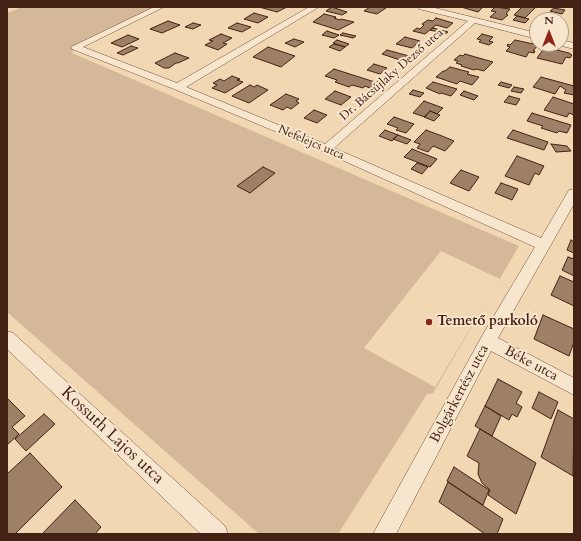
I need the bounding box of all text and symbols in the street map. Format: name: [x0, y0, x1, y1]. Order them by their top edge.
north arrow: [529, 12, 569, 52]
text: N: [544, 13, 554, 28]
street label: Dr. Bácsújlaky Dezső utca: [337, 26, 447, 124]
street label: Nefelejcs utca: [276, 123, 346, 163]
place label: Temető parkoló: [437, 314, 538, 330]
marker: Temető parkoló: [424, 317, 434, 327]
street label: Bolgárkertész utca: [427, 342, 493, 446]
street label: Béke utca: [501, 343, 561, 385]
street label: Kossuth Lajos utca: [56, 383, 168, 489]

